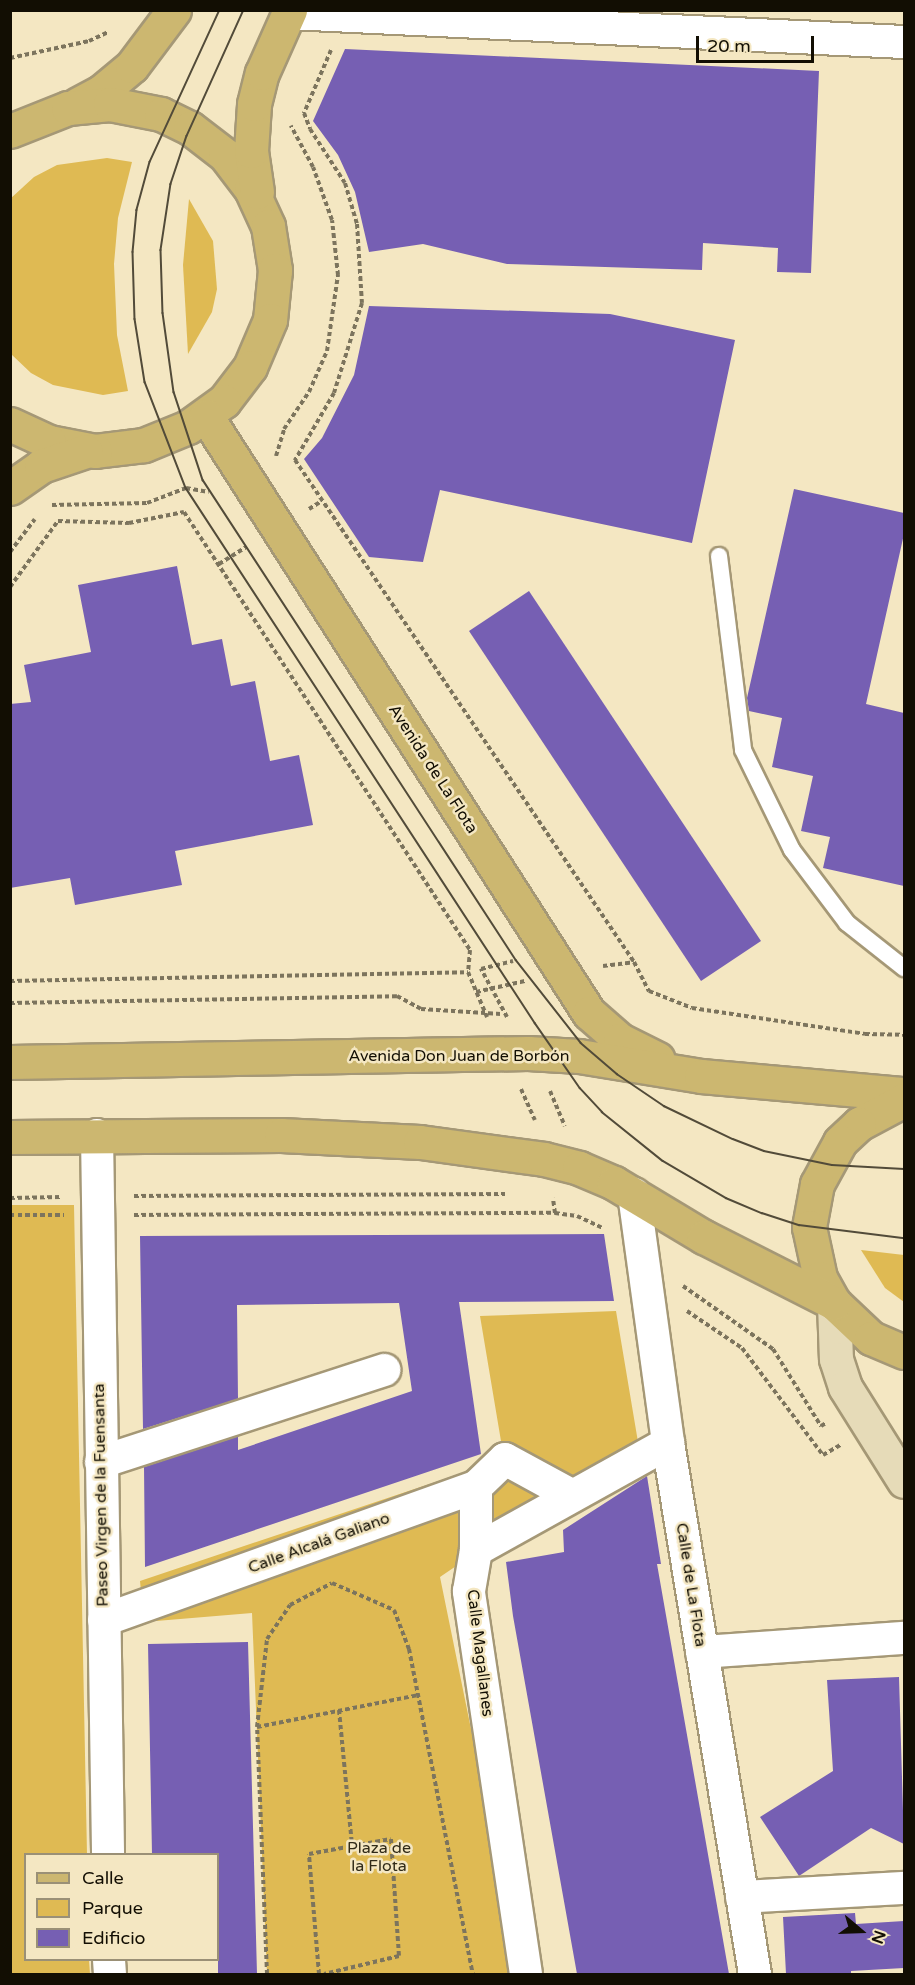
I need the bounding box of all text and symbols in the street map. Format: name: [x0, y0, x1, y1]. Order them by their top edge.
scale bar: [699, 24, 818, 62]
text: 20 m: [707, 35, 751, 57]
street label: Avenida de La Flota: [384, 701, 482, 837]
street label: Avenida Don Juan de Borbón: [349, 1046, 569, 1066]
street label: Paseo Virgen de la Fuensanta: [89, 1383, 113, 1607]
street label: Calle Alcalá Galiano: [246, 1508, 392, 1578]
street label: Calle de La Flota: [672, 1522, 710, 1648]
street label: Calle Magallanes: [463, 1588, 497, 1718]
park label: Plaza de la Flota: [347, 1838, 411, 1876]
legend: [24, 1853, 219, 1961]
text: Calle: [82, 1867, 124, 1889]
text: Parque: [82, 1897, 143, 1919]
north arrow: [831, 1901, 891, 1961]
text: Edificio: [82, 1927, 146, 1949]
text: N: [866, 1928, 890, 1946]

